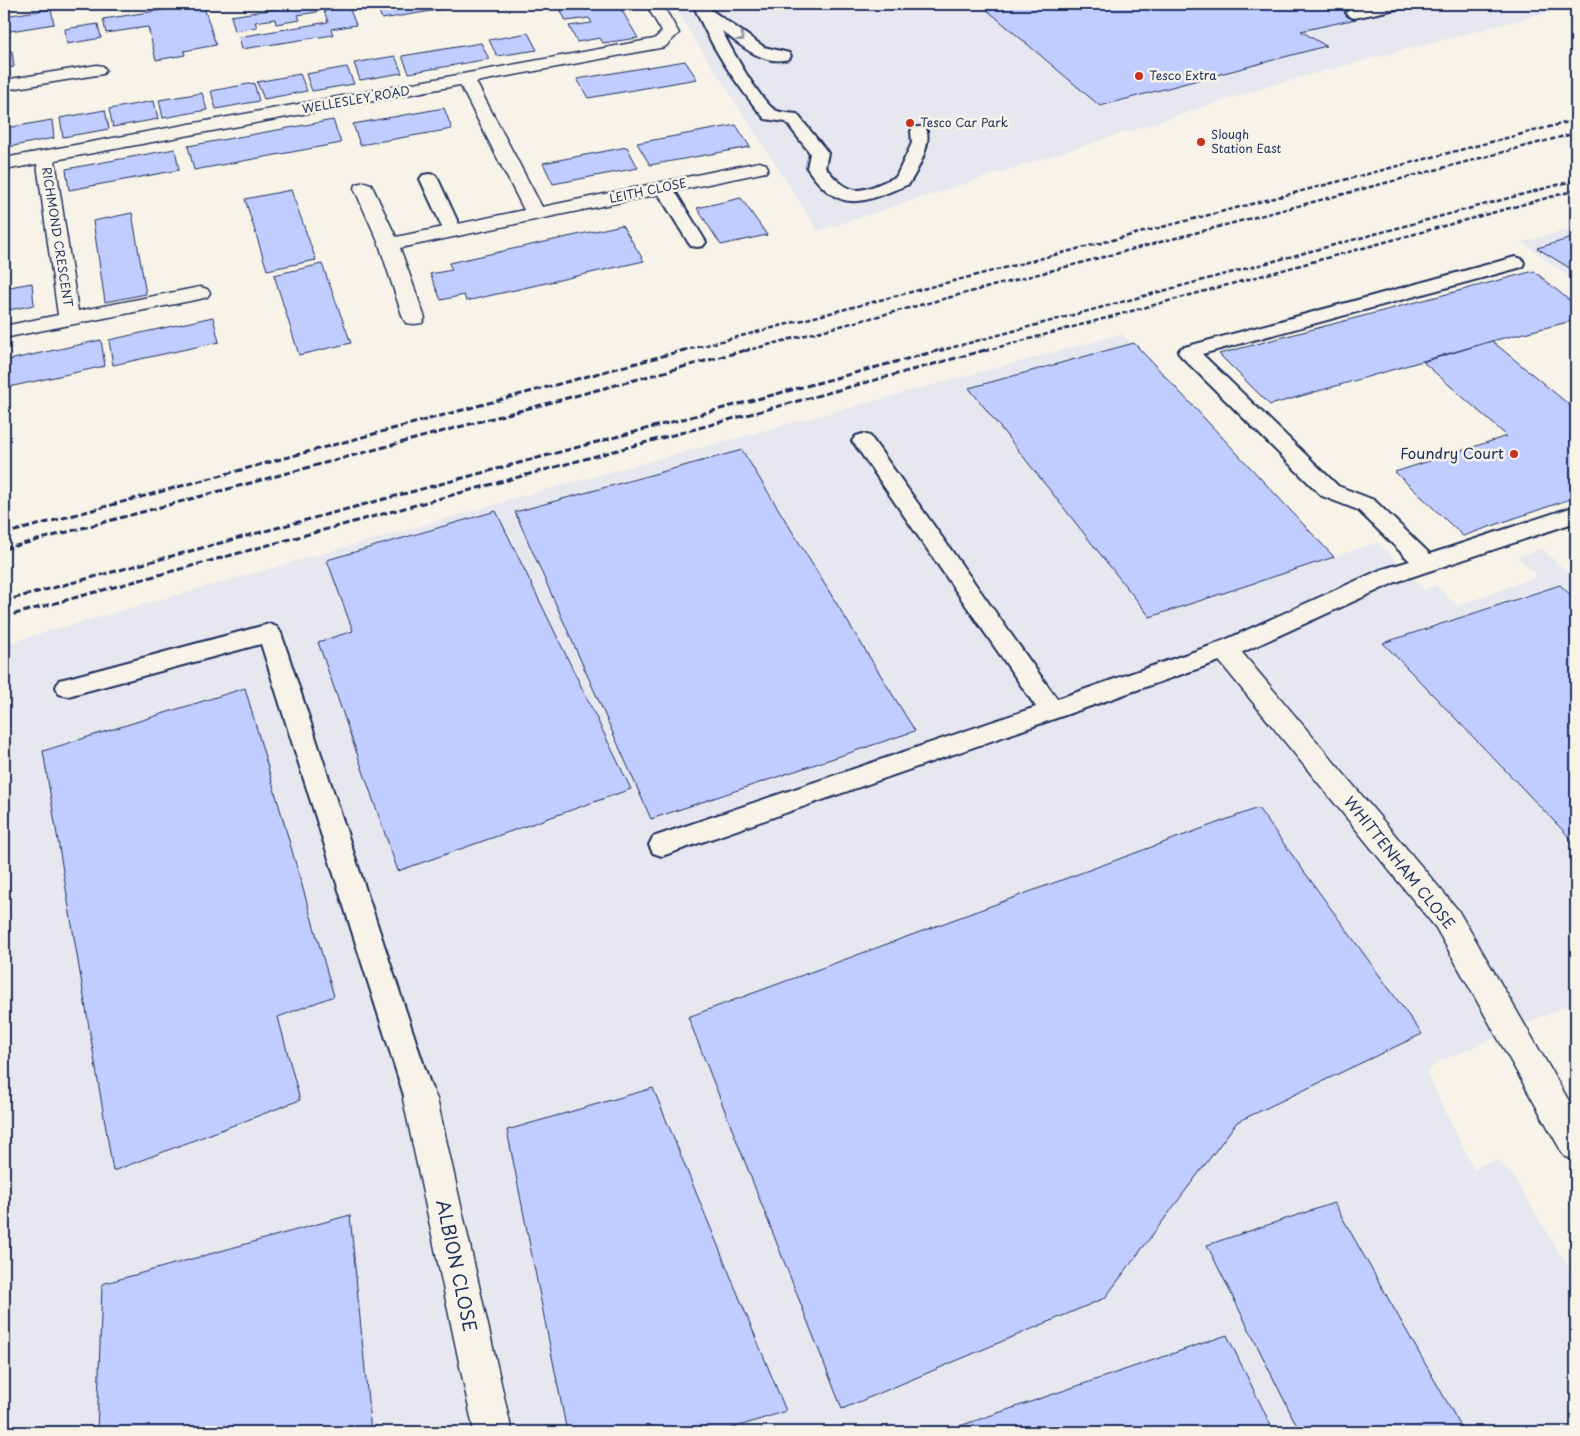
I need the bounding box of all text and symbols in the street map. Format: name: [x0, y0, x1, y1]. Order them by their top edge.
one-way arrow: [735, 32, 744, 40]
place label: Tesco Extra: [1149, 66, 1217, 84]
marker: Tesco Extra: [1133, 70, 1145, 82]
street label: WELLESLEY ROAD: [301, 81, 411, 117]
place label: Tesco Car Park: [920, 113, 1008, 131]
marker: Tesco Car Park: [904, 117, 916, 129]
place label: Slough Station East: [1211, 125, 1282, 157]
marker: Slough Station East: [1195, 136, 1207, 148]
street label: RICHMOND CRESCENT: [38, 166, 78, 309]
street label: LEITH CLOSE: [608, 173, 688, 207]
place label: Foundry Court: [1400, 441, 1504, 464]
marker: Foundry Court: [1508, 448, 1520, 460]
street label: WHITTENHAM CLOSE: [1339, 791, 1461, 934]
street label: ALBION CLOSE: [430, 1197, 485, 1334]

